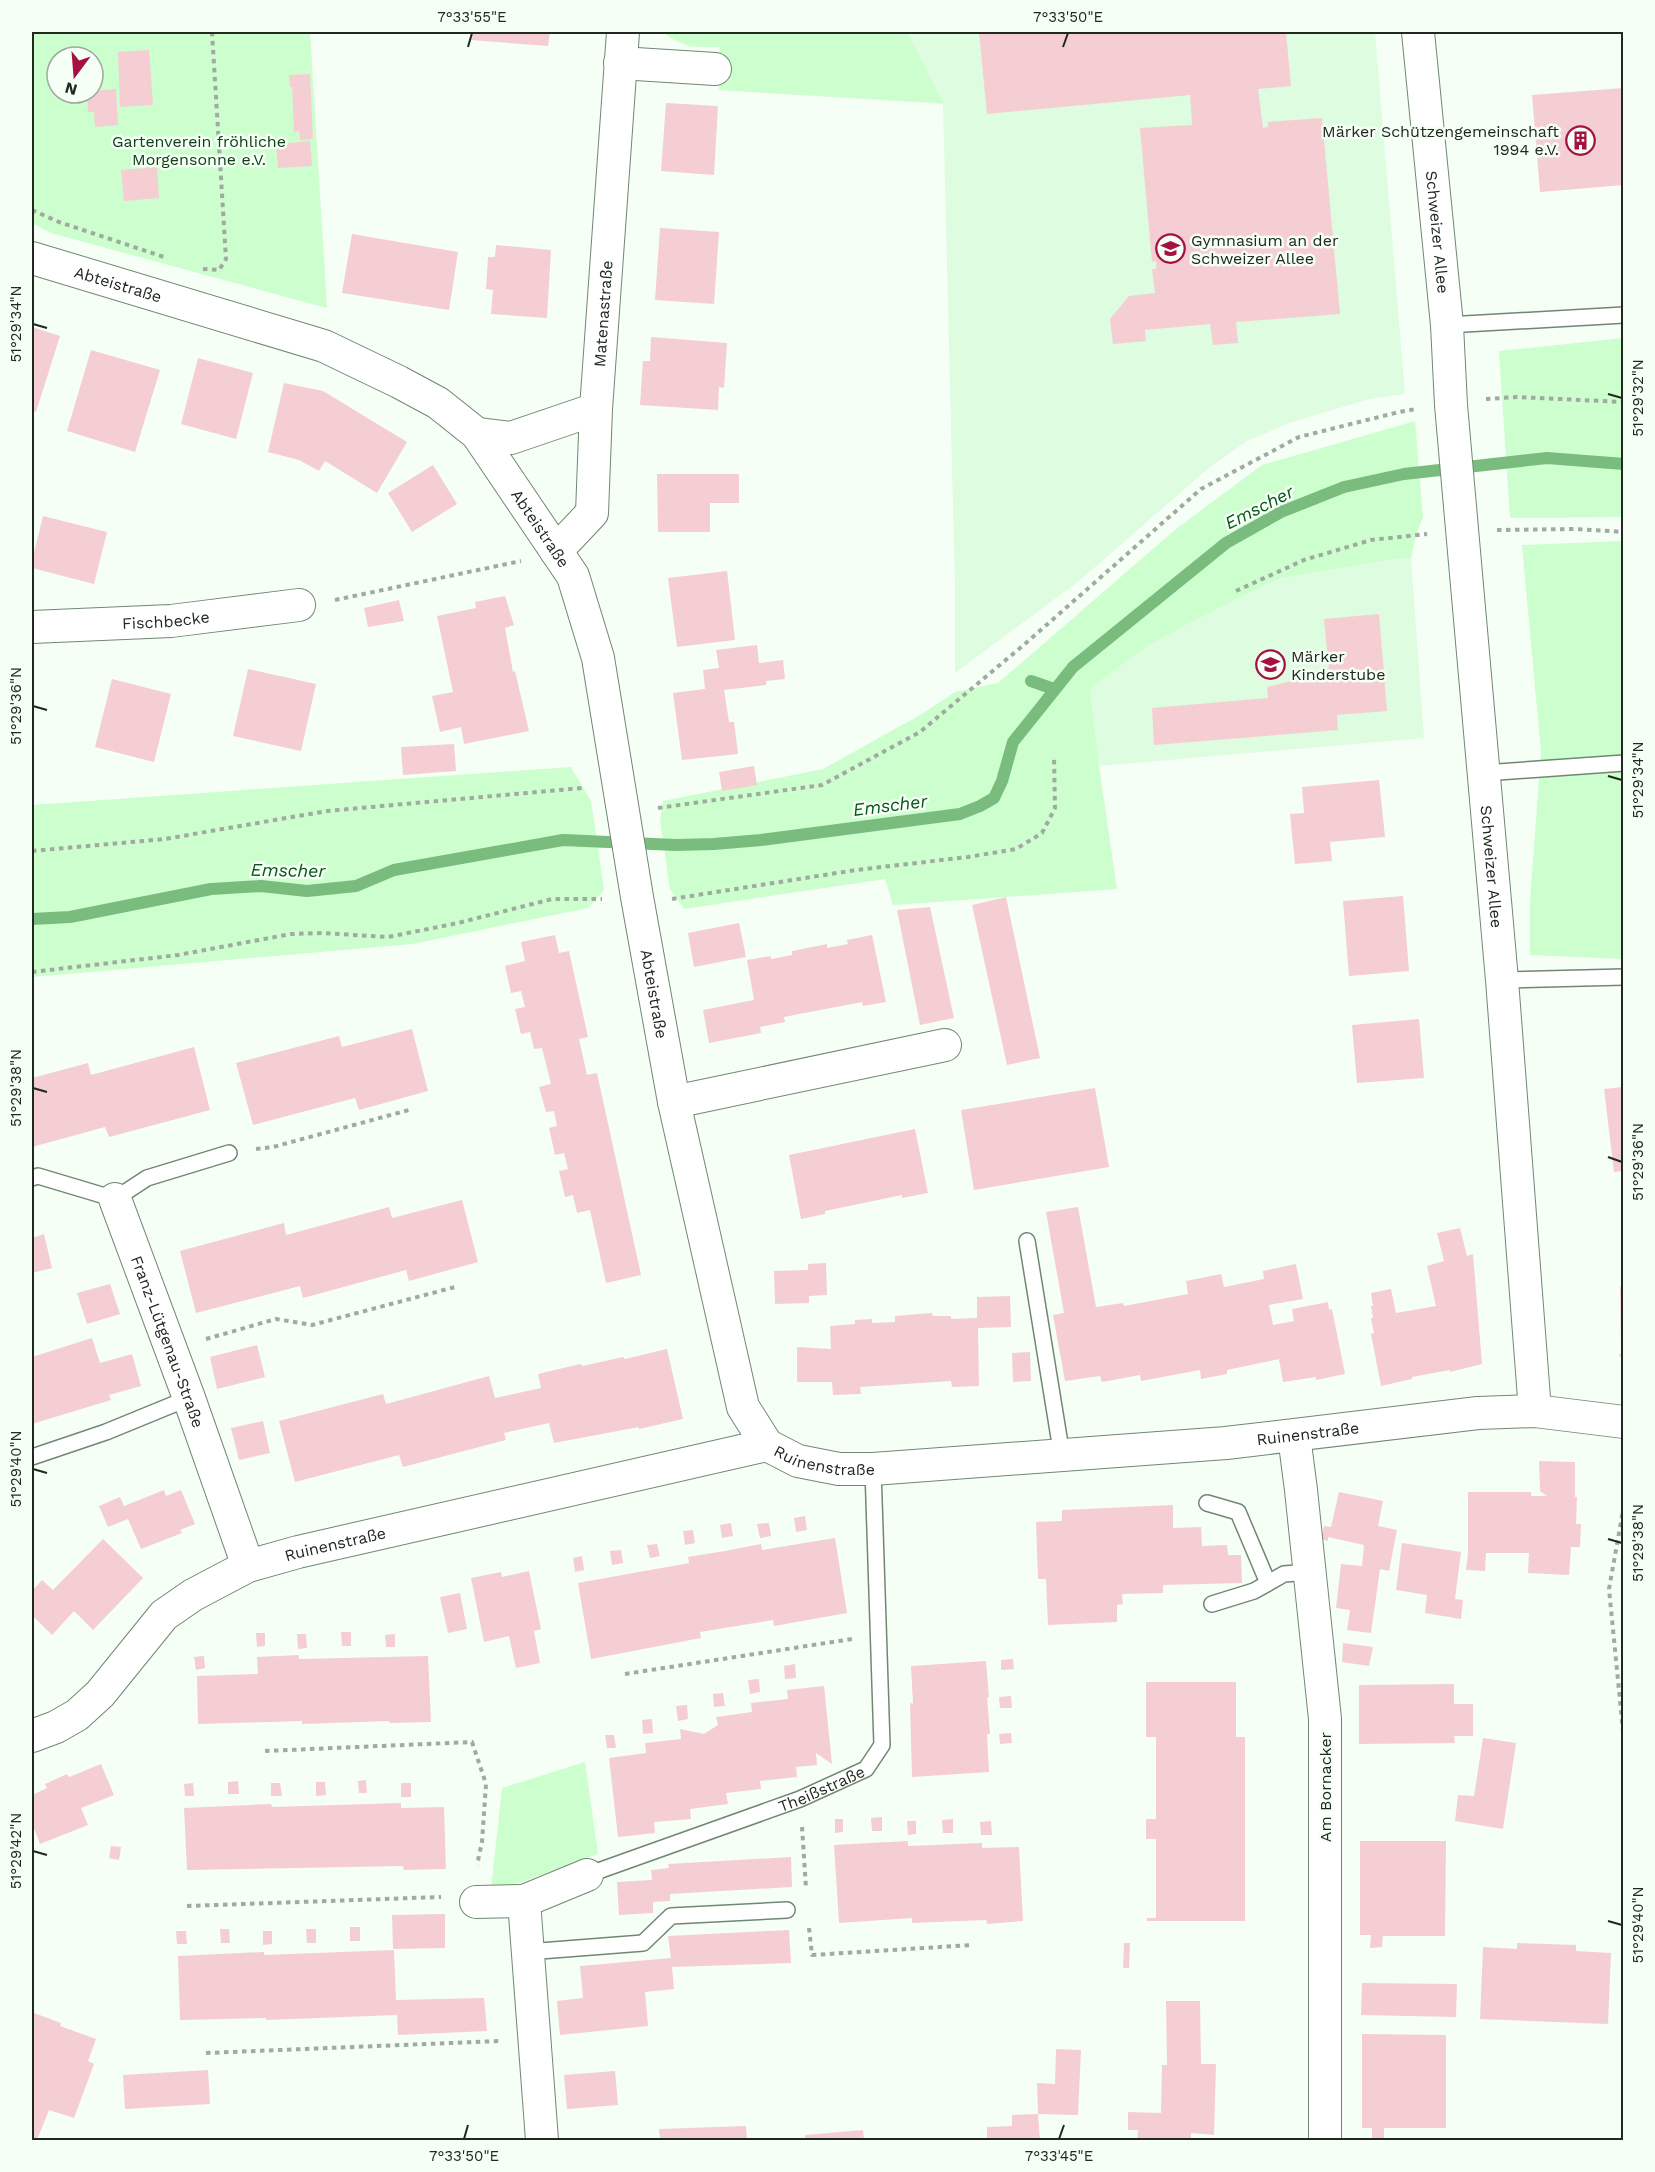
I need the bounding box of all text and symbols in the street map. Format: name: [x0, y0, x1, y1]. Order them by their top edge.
text: 7°33'55"E: [437, 8, 507, 26]
text: 7°33'50"E: [1033, 8, 1103, 26]
north arrow: [45, 45, 105, 105]
text: N: [63, 78, 79, 100]
place label: Märker Schützengemeinschaft 1994 e.V.: [1322, 122, 1559, 159]
building icon: Märker Schützengemeinschaft 1994 e.V.: [1564, 124, 1596, 156]
park label: Gartenverein fröhliche Morgensonne e.V.: [112, 132, 286, 169]
street label: Schweizer Allee: [1422, 170, 1453, 294]
place label: Gymnasium an der Schweizer Allee: [1191, 231, 1339, 268]
school or university icon: Gymnasium an der Schweizer Allee: [1154, 233, 1186, 265]
street label: Matenastraße: [590, 260, 616, 368]
street label: Abteistraße: [72, 262, 164, 306]
text: 51°29'34"N: [7, 285, 25, 363]
text: 51°29'32"N: [1629, 359, 1647, 437]
water label: Emscher: [1221, 480, 1298, 533]
street label: Abteistraße: [508, 485, 574, 571]
street label: Fischbecke: [122, 607, 211, 633]
place label: Märker Kinderstube: [1291, 647, 1385, 684]
school or university icon: Märker Kinderstube: [1254, 649, 1286, 681]
text: 51°29'36"N: [7, 667, 25, 745]
text: 51°29'34"N: [1629, 741, 1647, 819]
water label: Emscher: [852, 790, 929, 820]
street label: Schweizer Allee: [1477, 804, 1507, 929]
water label: Emscher: [250, 859, 327, 881]
street label: Abteistraße: [637, 948, 672, 1040]
text: 51°29'38"N: [7, 1049, 25, 1127]
text: 51°29'36"N: [1629, 1123, 1647, 1201]
street label: Franz-Lütgenau-Straße: [127, 1253, 208, 1430]
street label: Ruinenstraße: [1255, 1418, 1360, 1449]
text: 51°29'40"N: [7, 1430, 25, 1508]
street label: Ruinenstraße: [771, 1441, 875, 1479]
text: 51°29'38"N: [1629, 1504, 1647, 1582]
street label: Ruinenstraße: [282, 1523, 388, 1565]
street label: Am Bornacker: [1316, 1731, 1335, 1842]
street label: Theißstraße: [776, 1761, 868, 1815]
text: 51°29'42"N: [7, 1813, 25, 1889]
text: 51°29'40"N: [1629, 1886, 1647, 1964]
text: 7°33'50"E: [429, 2147, 499, 2165]
text: 7°33'45"E: [1025, 2147, 1093, 2165]

